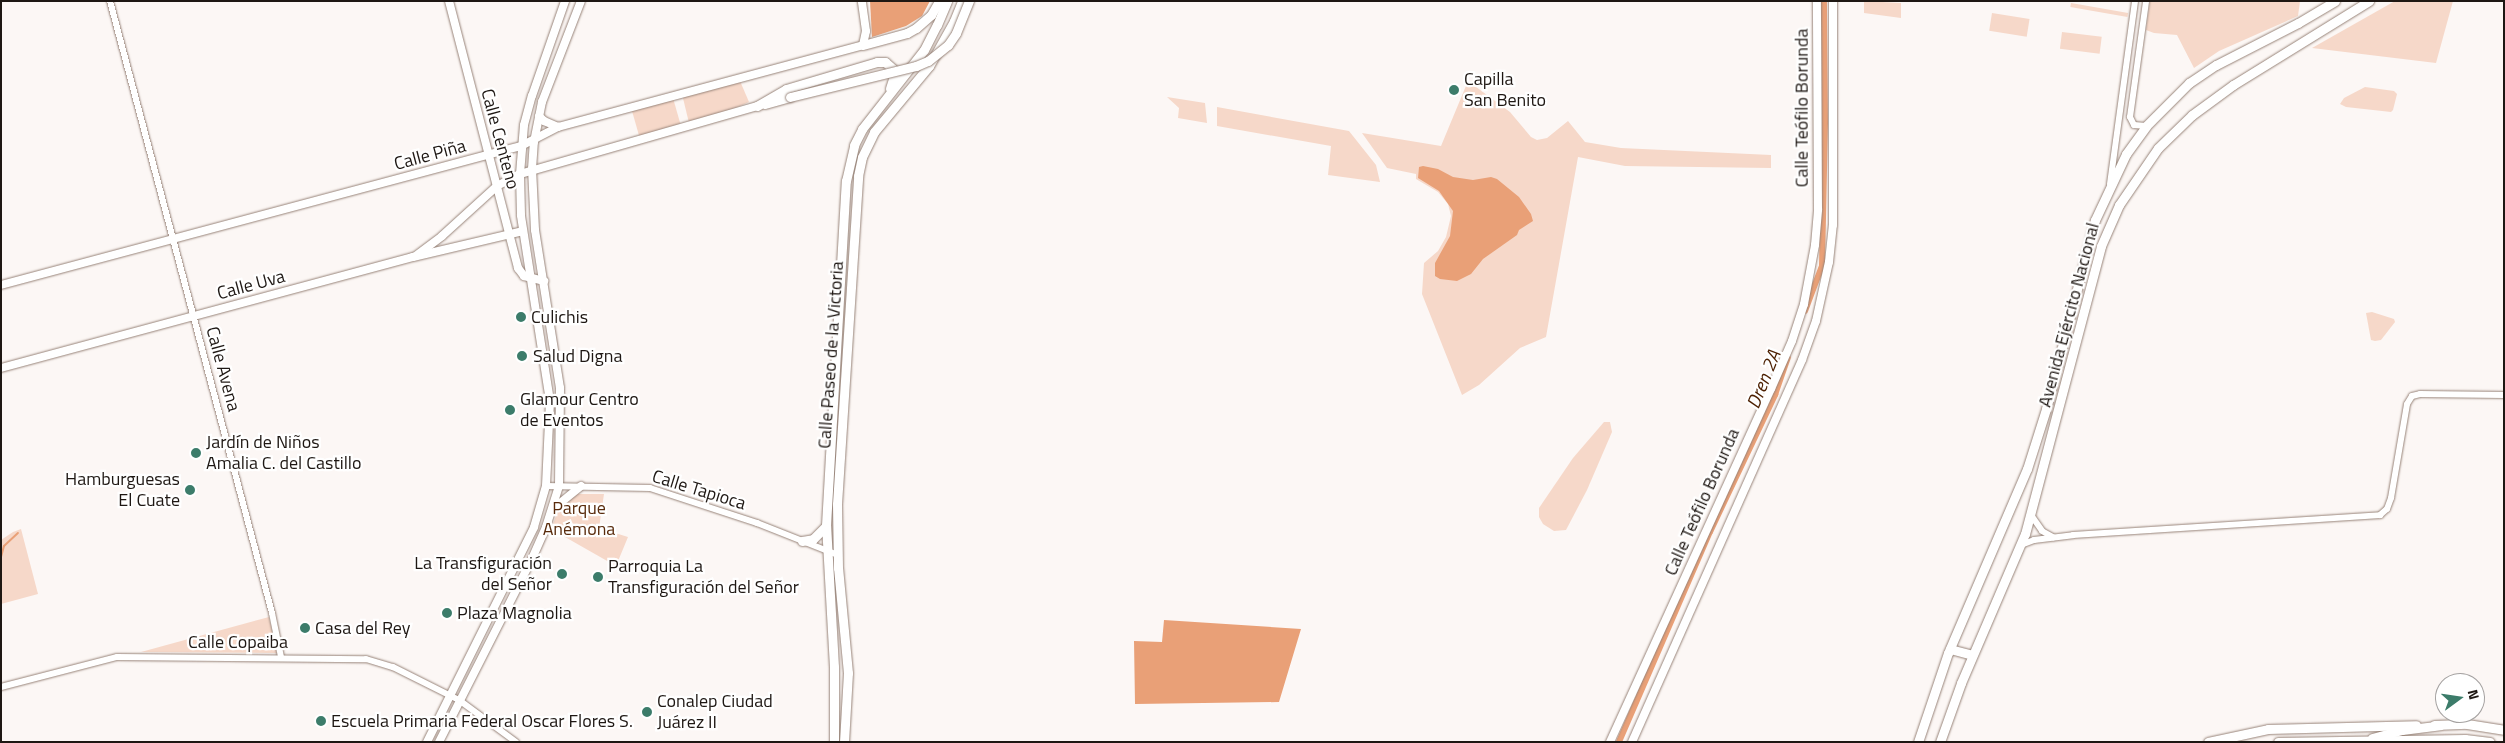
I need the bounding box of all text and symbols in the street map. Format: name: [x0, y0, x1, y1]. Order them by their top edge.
street label: Calle Teófilo Borunda: [1791, 29, 1813, 187]
place label: Capilla San Benito: [1464, 69, 1546, 112]
marker: Capilla San Benito: [1448, 84, 1460, 96]
street label: Calle Centeno: [476, 86, 524, 192]
street label: Calle Piña: [392, 135, 468, 175]
street label: Avenida Ejército Nacional: [2034, 220, 2104, 410]
street label: Calle Paseo de la Victoria: [814, 261, 848, 449]
street label: Calle Uva: [215, 266, 287, 304]
place label: Culichis: [531, 306, 588, 328]
marker: Culichis: [515, 311, 527, 323]
street label: Calle Avena: [201, 324, 245, 414]
place label: Salud Digna: [533, 345, 622, 367]
water label: Dren 2A: [1741, 347, 1785, 411]
marker: Salud Digna: [515, 349, 529, 363]
place label: Glamour Centro de Eventos: [520, 389, 639, 432]
marker: Glamour Centro de Eventos: [504, 404, 516, 416]
street label: Calle Teófilo Borunda: [1660, 425, 1744, 579]
place label: Jardín de Niños Amalia C. del Castillo: [206, 432, 362, 474]
marker: Jardín de Niños Amalia C. del Castillo: [190, 447, 202, 459]
street label: Calle Tapioca: [650, 466, 748, 514]
place label: Hamburguesas El Cuate: [65, 469, 180, 512]
marker: Hamburguesas El Cuate: [184, 484, 196, 496]
park label: Parque Anémona: [543, 498, 615, 540]
place label: La Transfiguración del Señor: [414, 553, 552, 596]
place label: Parroquia La Transfiguración del Señor: [608, 556, 799, 598]
marker: La Transfiguración del Señor: [556, 568, 568, 580]
marker: Parroquia La Transfiguración del Señor: [592, 571, 604, 583]
place label: Plaza Magnolia: [457, 602, 572, 624]
marker: Plaza Magnolia: [441, 607, 453, 619]
place label: Casa del Rey: [315, 617, 410, 639]
marker: Casa del Rey: [299, 622, 311, 634]
street label: Calle Copaiba: [188, 631, 288, 653]
north arrow: [2435, 673, 2485, 723]
text: N: [2463, 687, 2485, 702]
place label: Conalep Ciudad Juárez II: [657, 691, 773, 734]
marker: Conalep Ciudad Juárez II: [641, 706, 653, 718]
place label: Escuela Primaria Federal Oscar Flores S.: [331, 710, 633, 732]
marker: Escuela Primaria Federal Oscar Flores S.: [315, 715, 327, 727]

